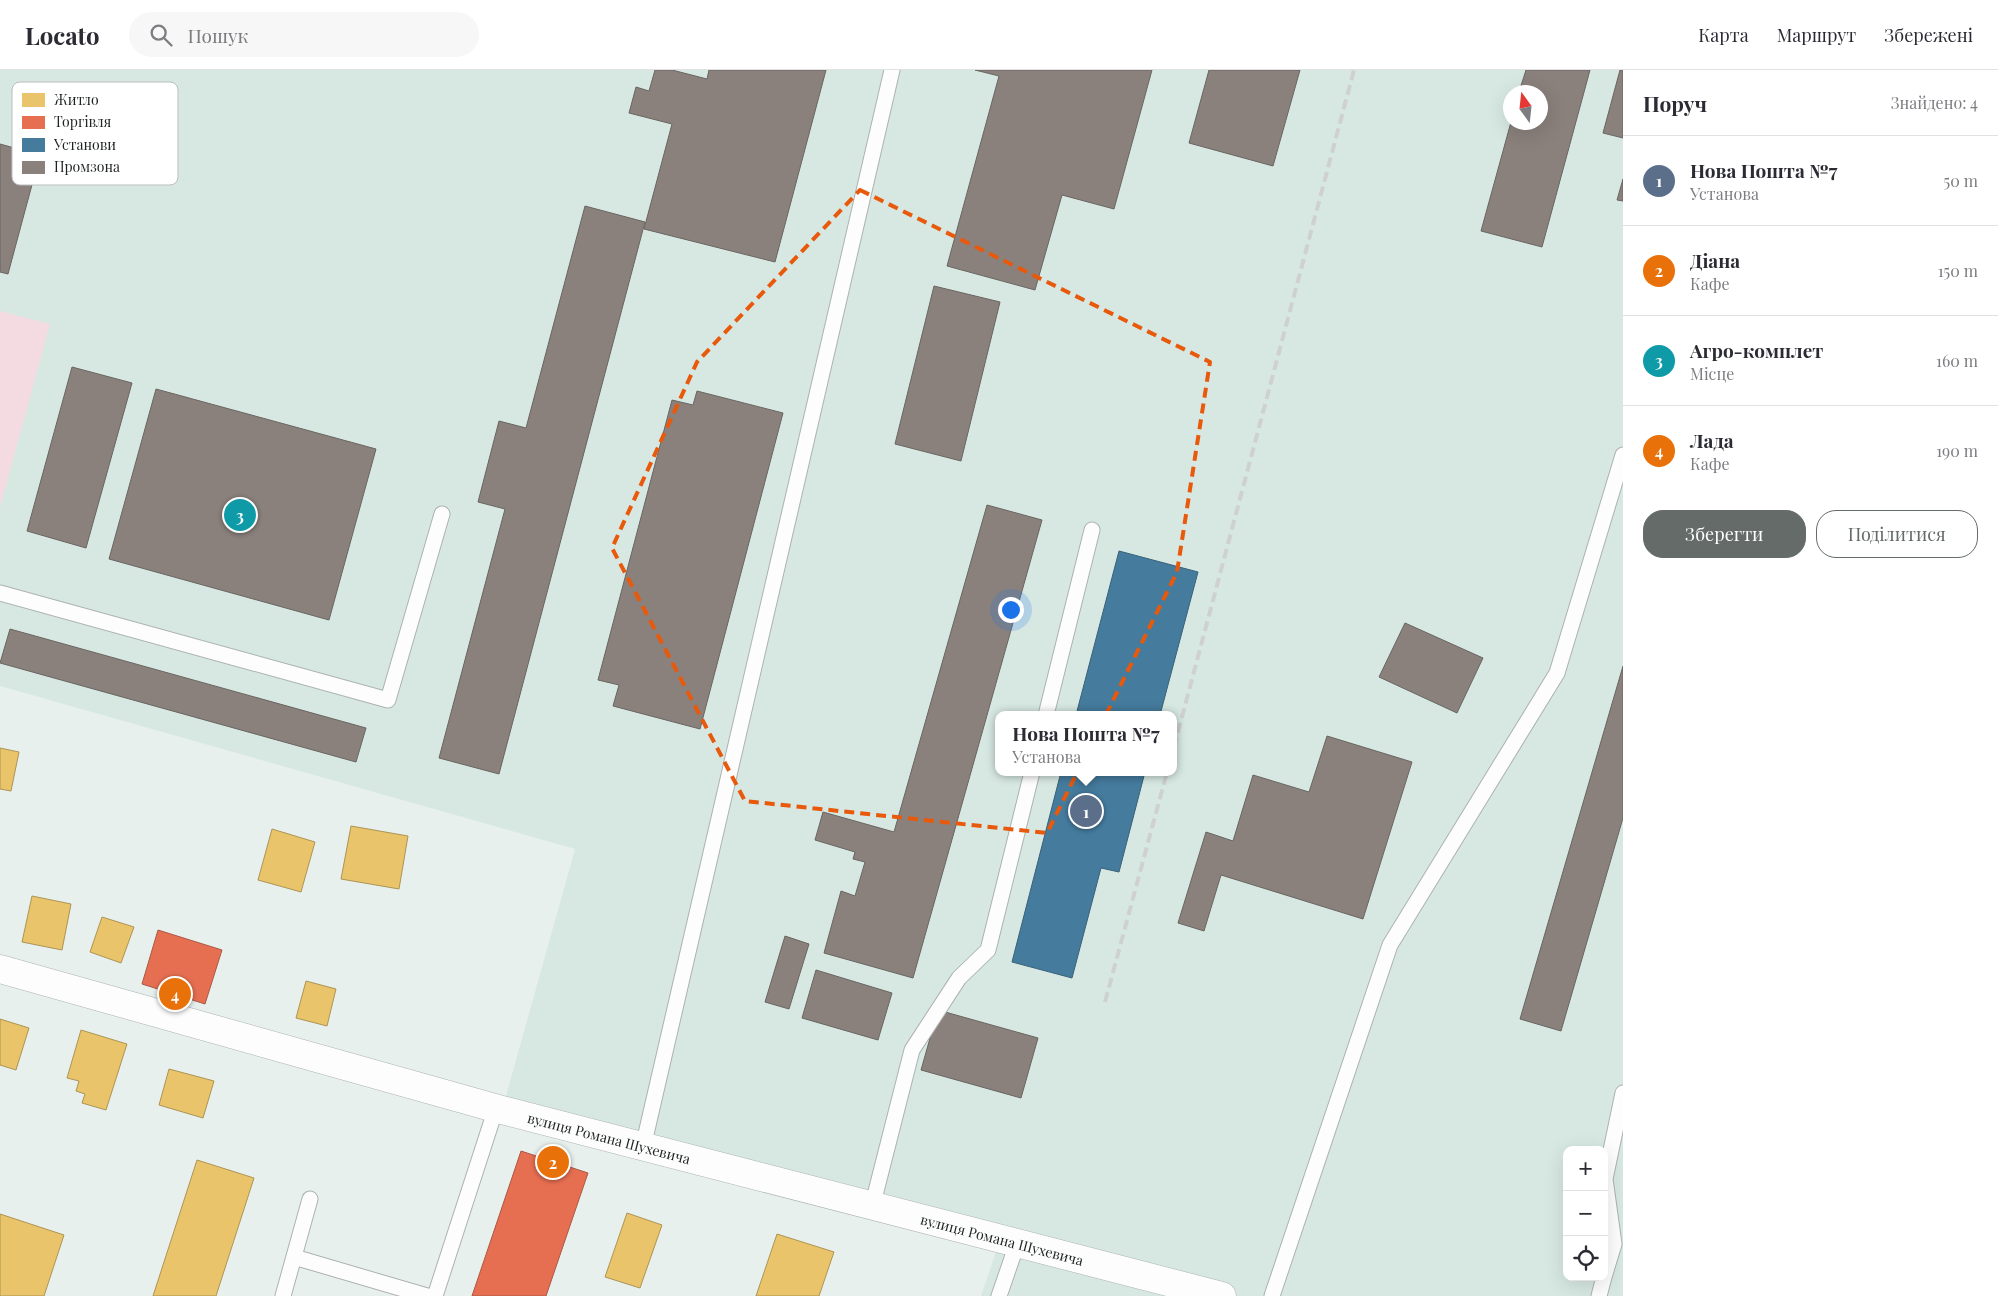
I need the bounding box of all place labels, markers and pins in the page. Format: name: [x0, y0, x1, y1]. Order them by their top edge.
pin: 3: [224, 496, 256, 534]
pin: 1: [1070, 792, 1102, 830]
pin: 4: [159, 975, 191, 1013]
pin: 2: [537, 1143, 569, 1181]

